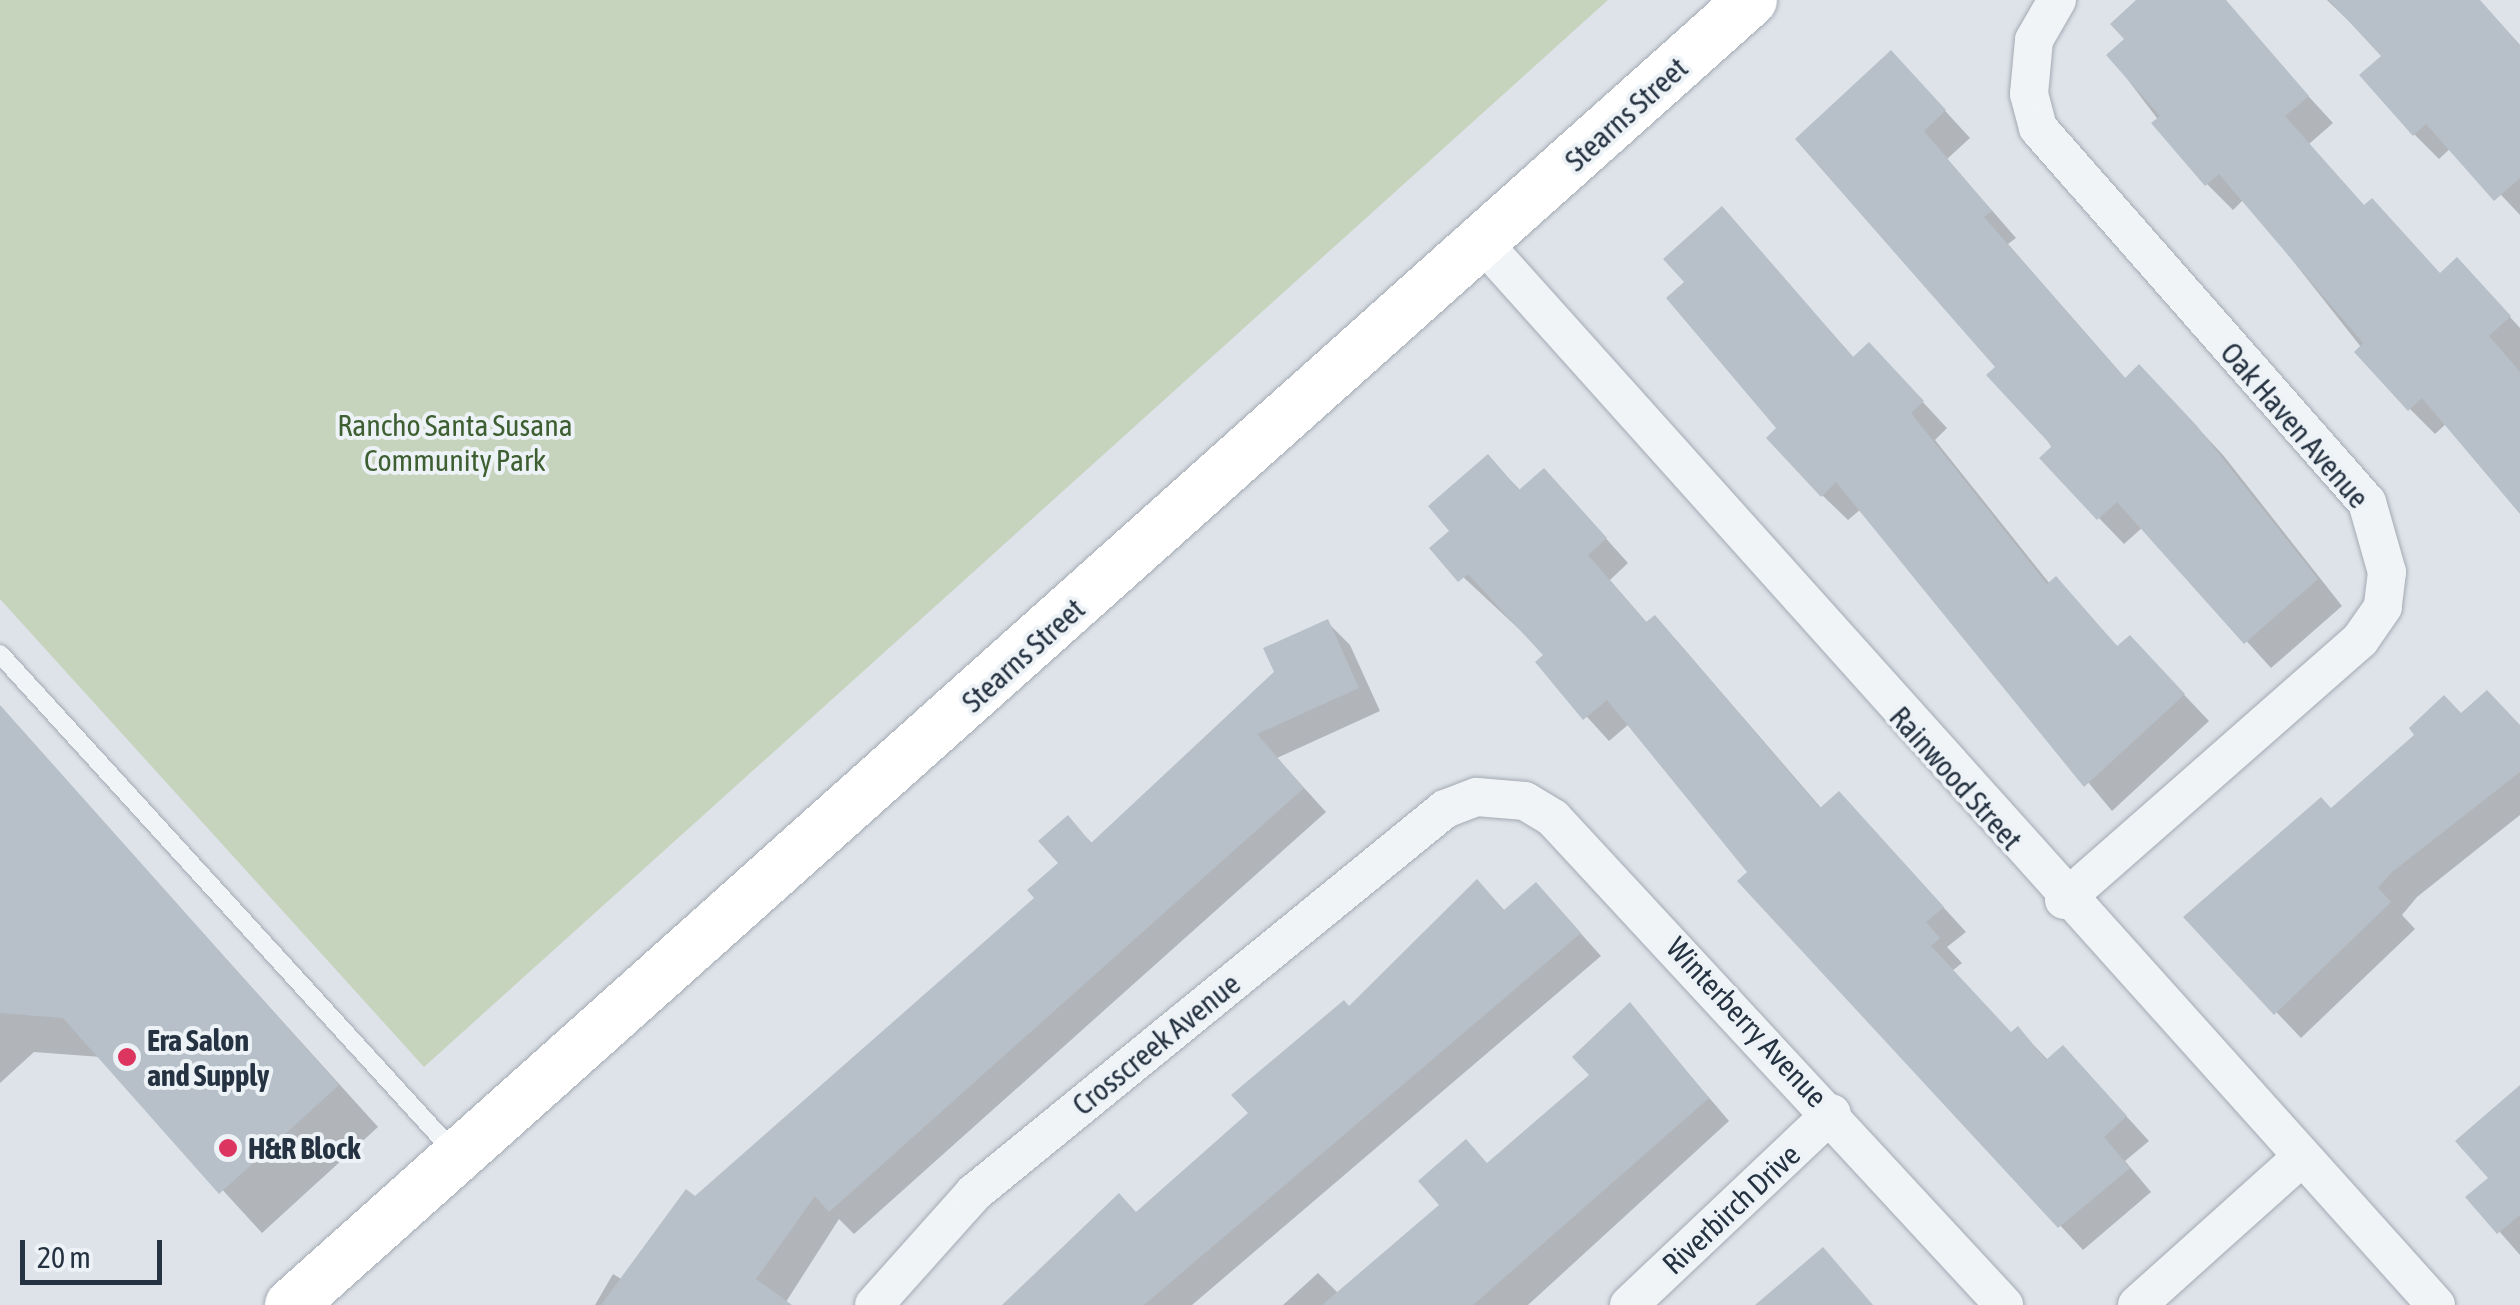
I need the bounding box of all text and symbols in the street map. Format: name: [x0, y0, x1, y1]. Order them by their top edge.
street label: Stearns Street: [1557, 50, 1695, 178]
street label: Oak Haven Avenue: [2213, 335, 2377, 515]
park label: Rancho Santa Susana Community Park: [337, 407, 573, 478]
street label: Stearns Street: [954, 591, 1092, 719]
street label: Rainwood Street: [1882, 699, 2030, 857]
street label: Winterberry Avenue: [1659, 930, 1835, 1114]
street label: Crosscreek Avenue: [1065, 965, 1247, 1123]
place label: Era Salon and Supply: [147, 1022, 269, 1092]
marker: Era Salon and Supply: [116, 1046, 138, 1068]
place label: H&R Block: [248, 1130, 360, 1166]
street label: Riverbirch Drive: [1655, 1136, 1807, 1282]
marker: H&R Block: [217, 1137, 239, 1159]
scale bar: [25, 1220, 168, 1282]
text: 20 m: [37, 1240, 91, 1274]

